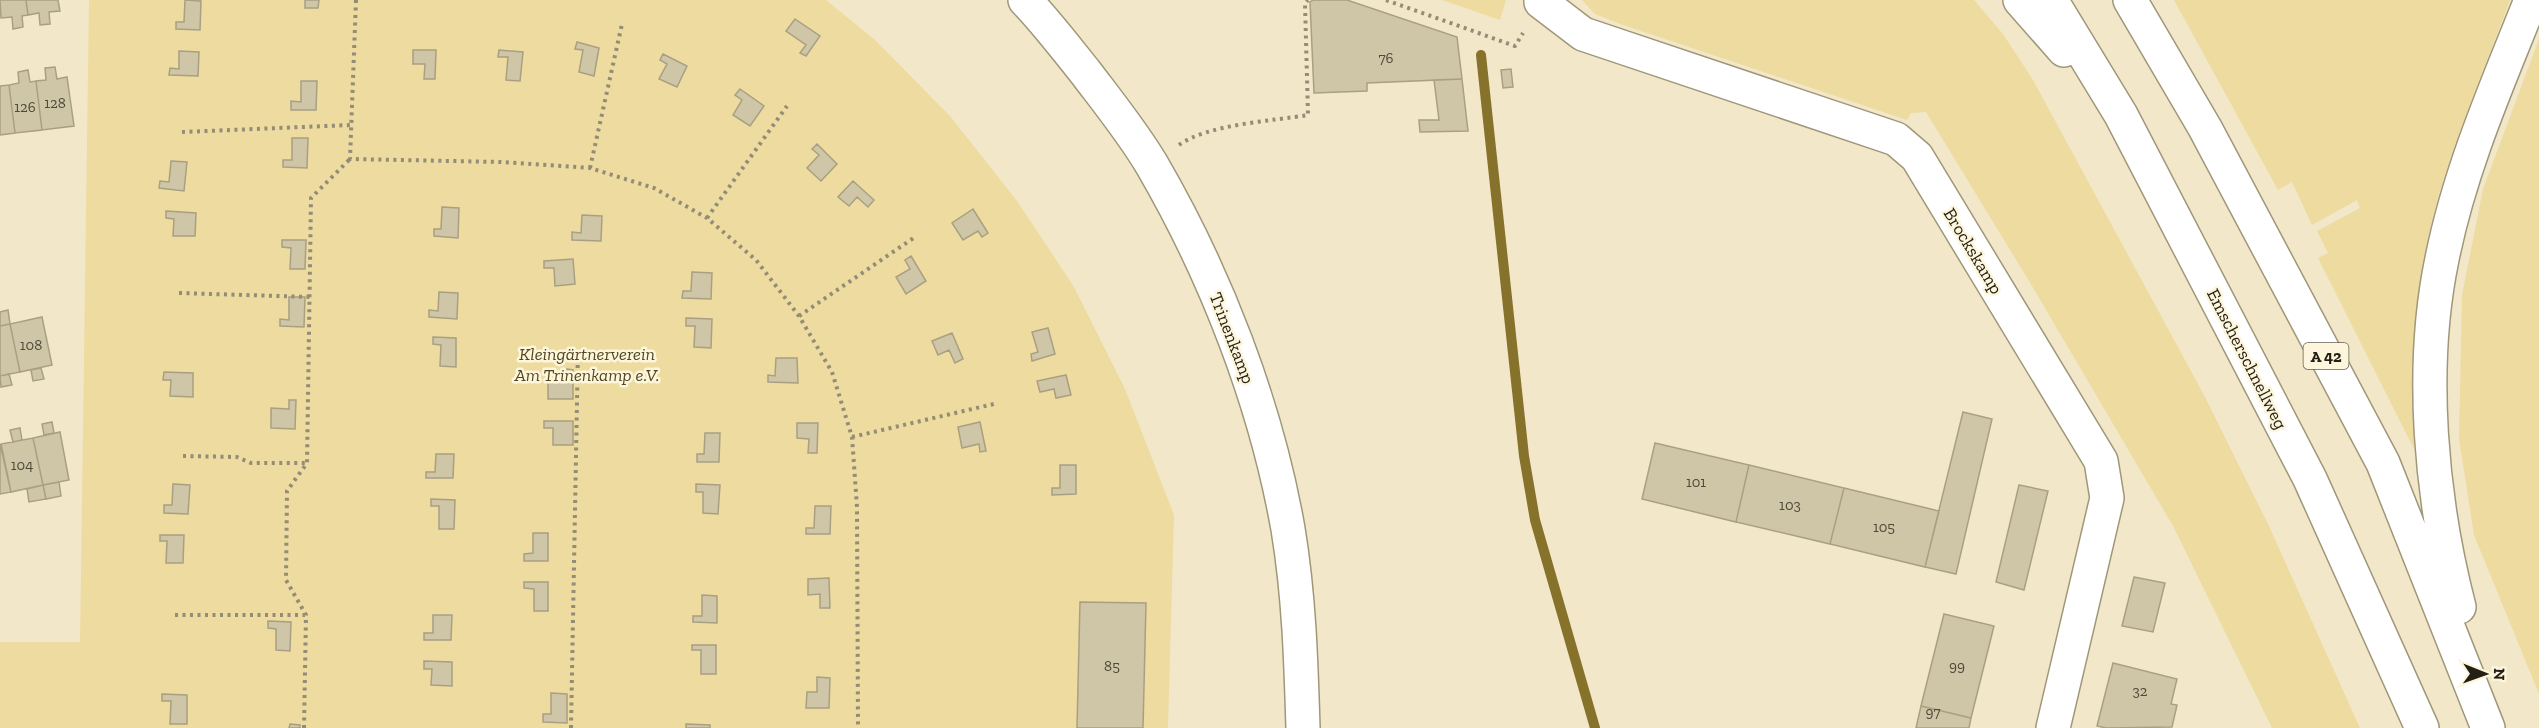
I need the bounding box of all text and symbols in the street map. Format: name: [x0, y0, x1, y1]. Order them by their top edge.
house number: 76: [1378, 49, 1394, 67]
house number: 128: [44, 94, 66, 112]
house number: 126: [14, 98, 36, 116]
street label: Brockskamp: [1939, 204, 2007, 298]
street label: Emscherschnellweg: [2202, 285, 2292, 433]
street label: Trinenkamp: [1205, 289, 1260, 387]
house number: 108: [20, 336, 42, 354]
park label: Kleingärtnerverein Am Trinenkamp e.V.: [513, 343, 660, 386]
road number: A 42: [2304, 343, 2348, 369]
house number: 104: [11, 456, 33, 474]
house number: 101: [1686, 473, 1706, 491]
house number: 103: [1779, 496, 1801, 514]
house number: 105: [1873, 518, 1895, 536]
north arrow: [2455, 644, 2515, 704]
house number: 85: [1104, 657, 1120, 675]
house number: 99: [1949, 657, 1965, 675]
text: N: [2490, 668, 2509, 681]
house number: 32: [2132, 682, 2148, 700]
house number: 97: [1925, 703, 1941, 721]

